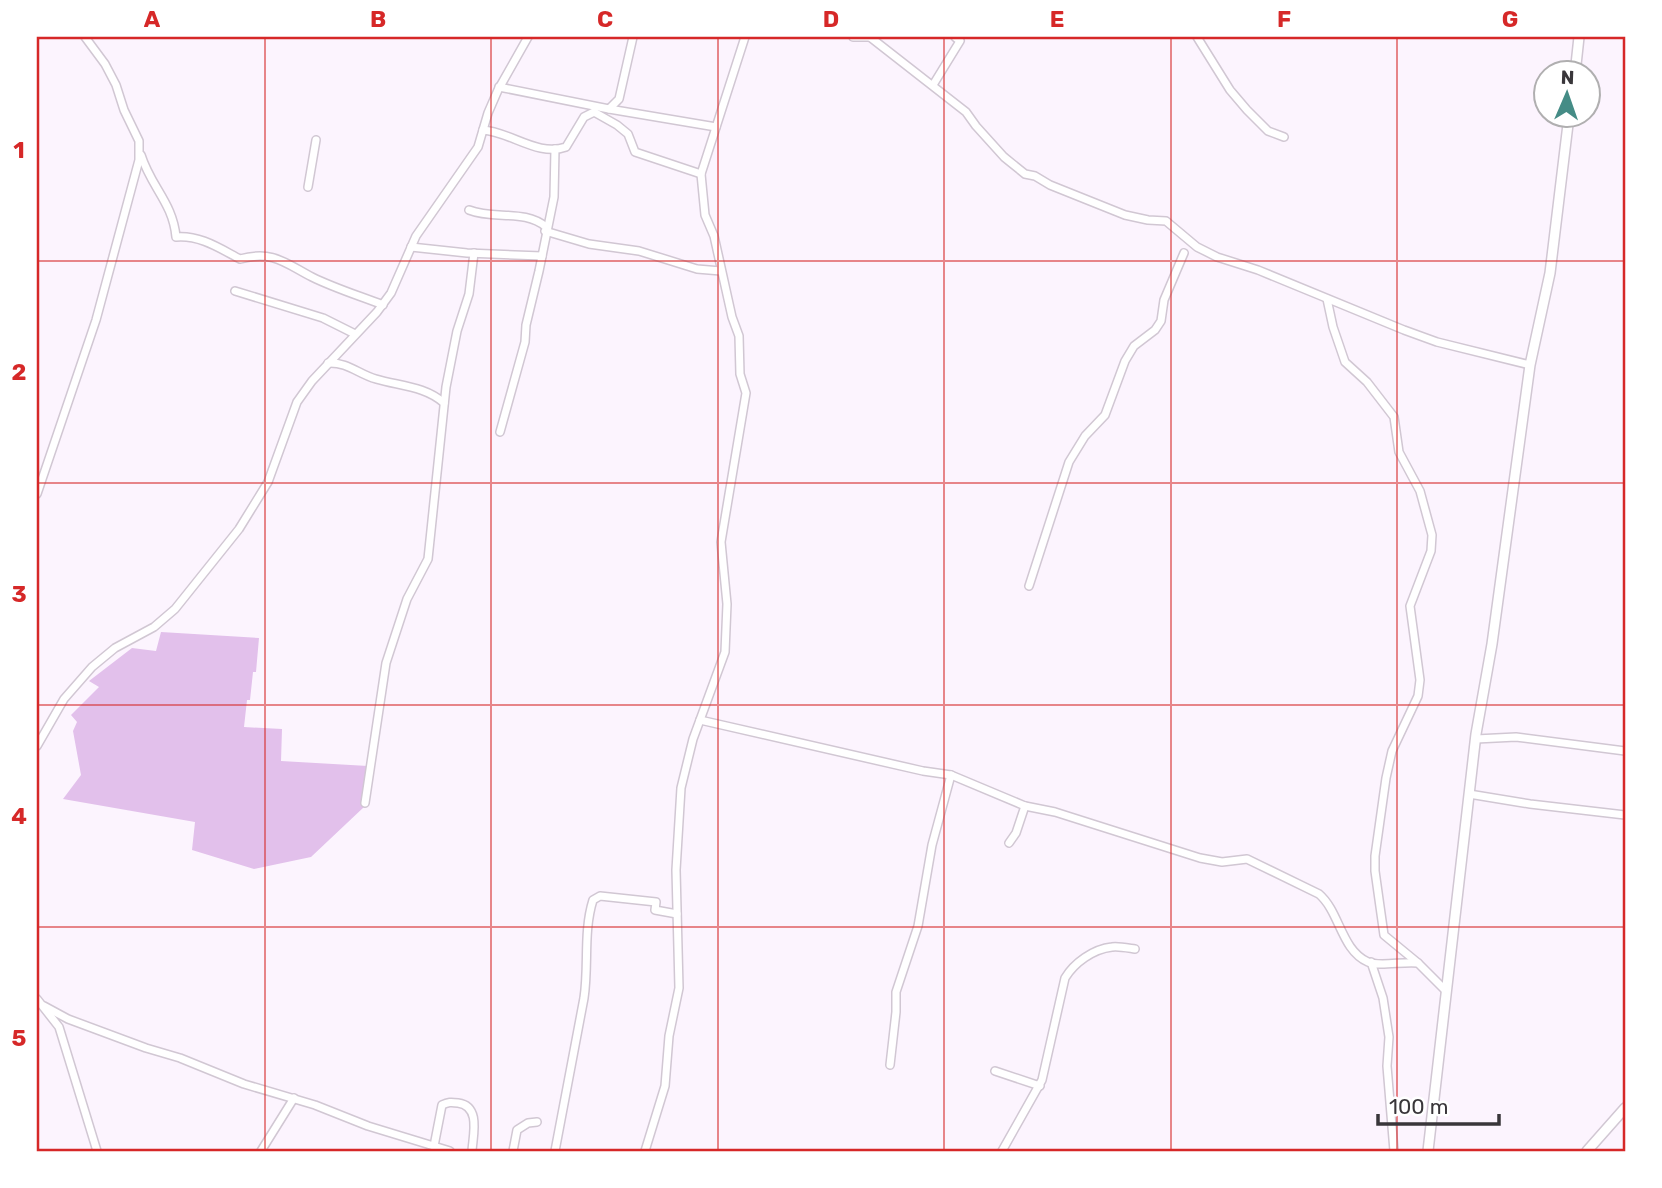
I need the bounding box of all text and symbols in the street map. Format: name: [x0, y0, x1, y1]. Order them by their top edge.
text: A: [144, 5, 161, 33]
text: B: [370, 5, 386, 33]
text: C: [597, 5, 613, 33]
text: D: [823, 5, 839, 33]
text: E: [1050, 5, 1064, 33]
text: F: [1277, 5, 1291, 33]
text: G: [1502, 5, 1518, 33]
north arrow: [1532, 60, 1602, 130]
text: N: [1560, 66, 1575, 89]
text: 1: [13, 136, 25, 164]
text: 2: [12, 358, 26, 386]
text: 3: [11, 580, 27, 608]
text: 4: [11, 802, 27, 830]
text: 5: [12, 1024, 27, 1052]
scale bar: [1378, 1083, 1499, 1127]
text: 100 m: [1389, 1094, 1448, 1119]

